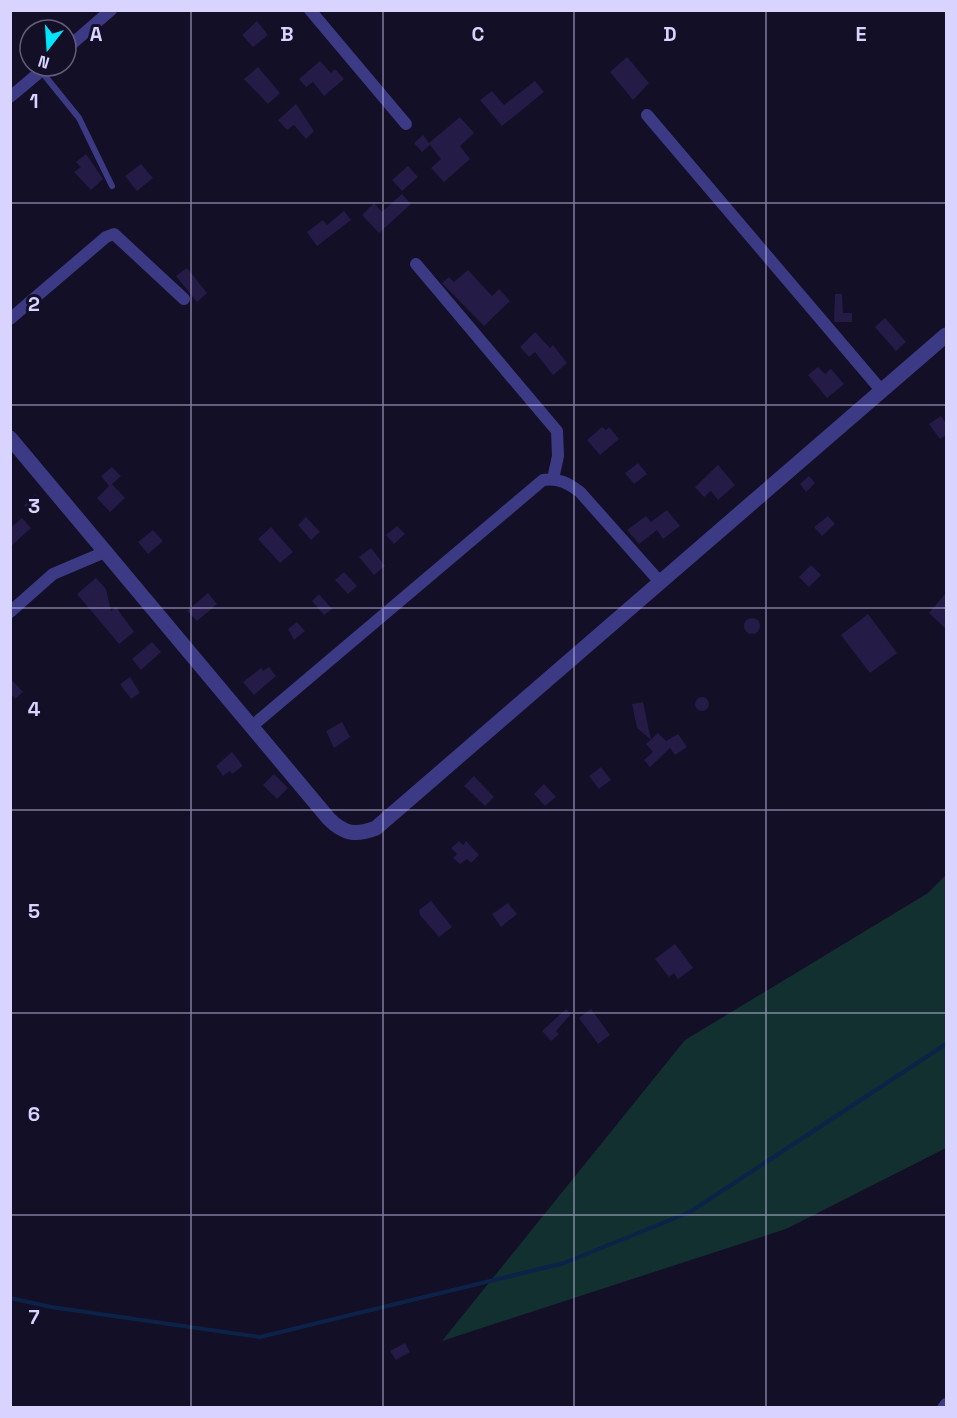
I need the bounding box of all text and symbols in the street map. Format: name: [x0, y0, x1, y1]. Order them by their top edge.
north arrow: [18, 18, 78, 78]
text: A: [90, 21, 103, 47]
text: B: [280, 21, 294, 47]
text: C: [472, 21, 485, 47]
text: D: [663, 21, 677, 47]
text: E: [855, 21, 867, 47]
text: N: [36, 50, 52, 73]
text: 1: [29, 88, 39, 114]
text: 2: [28, 291, 40, 317]
text: 3: [28, 493, 40, 519]
text: 4: [28, 696, 41, 722]
text: 5: [28, 898, 40, 924]
text: 6: [28, 1101, 40, 1127]
text: 7: [28, 1304, 40, 1330]

